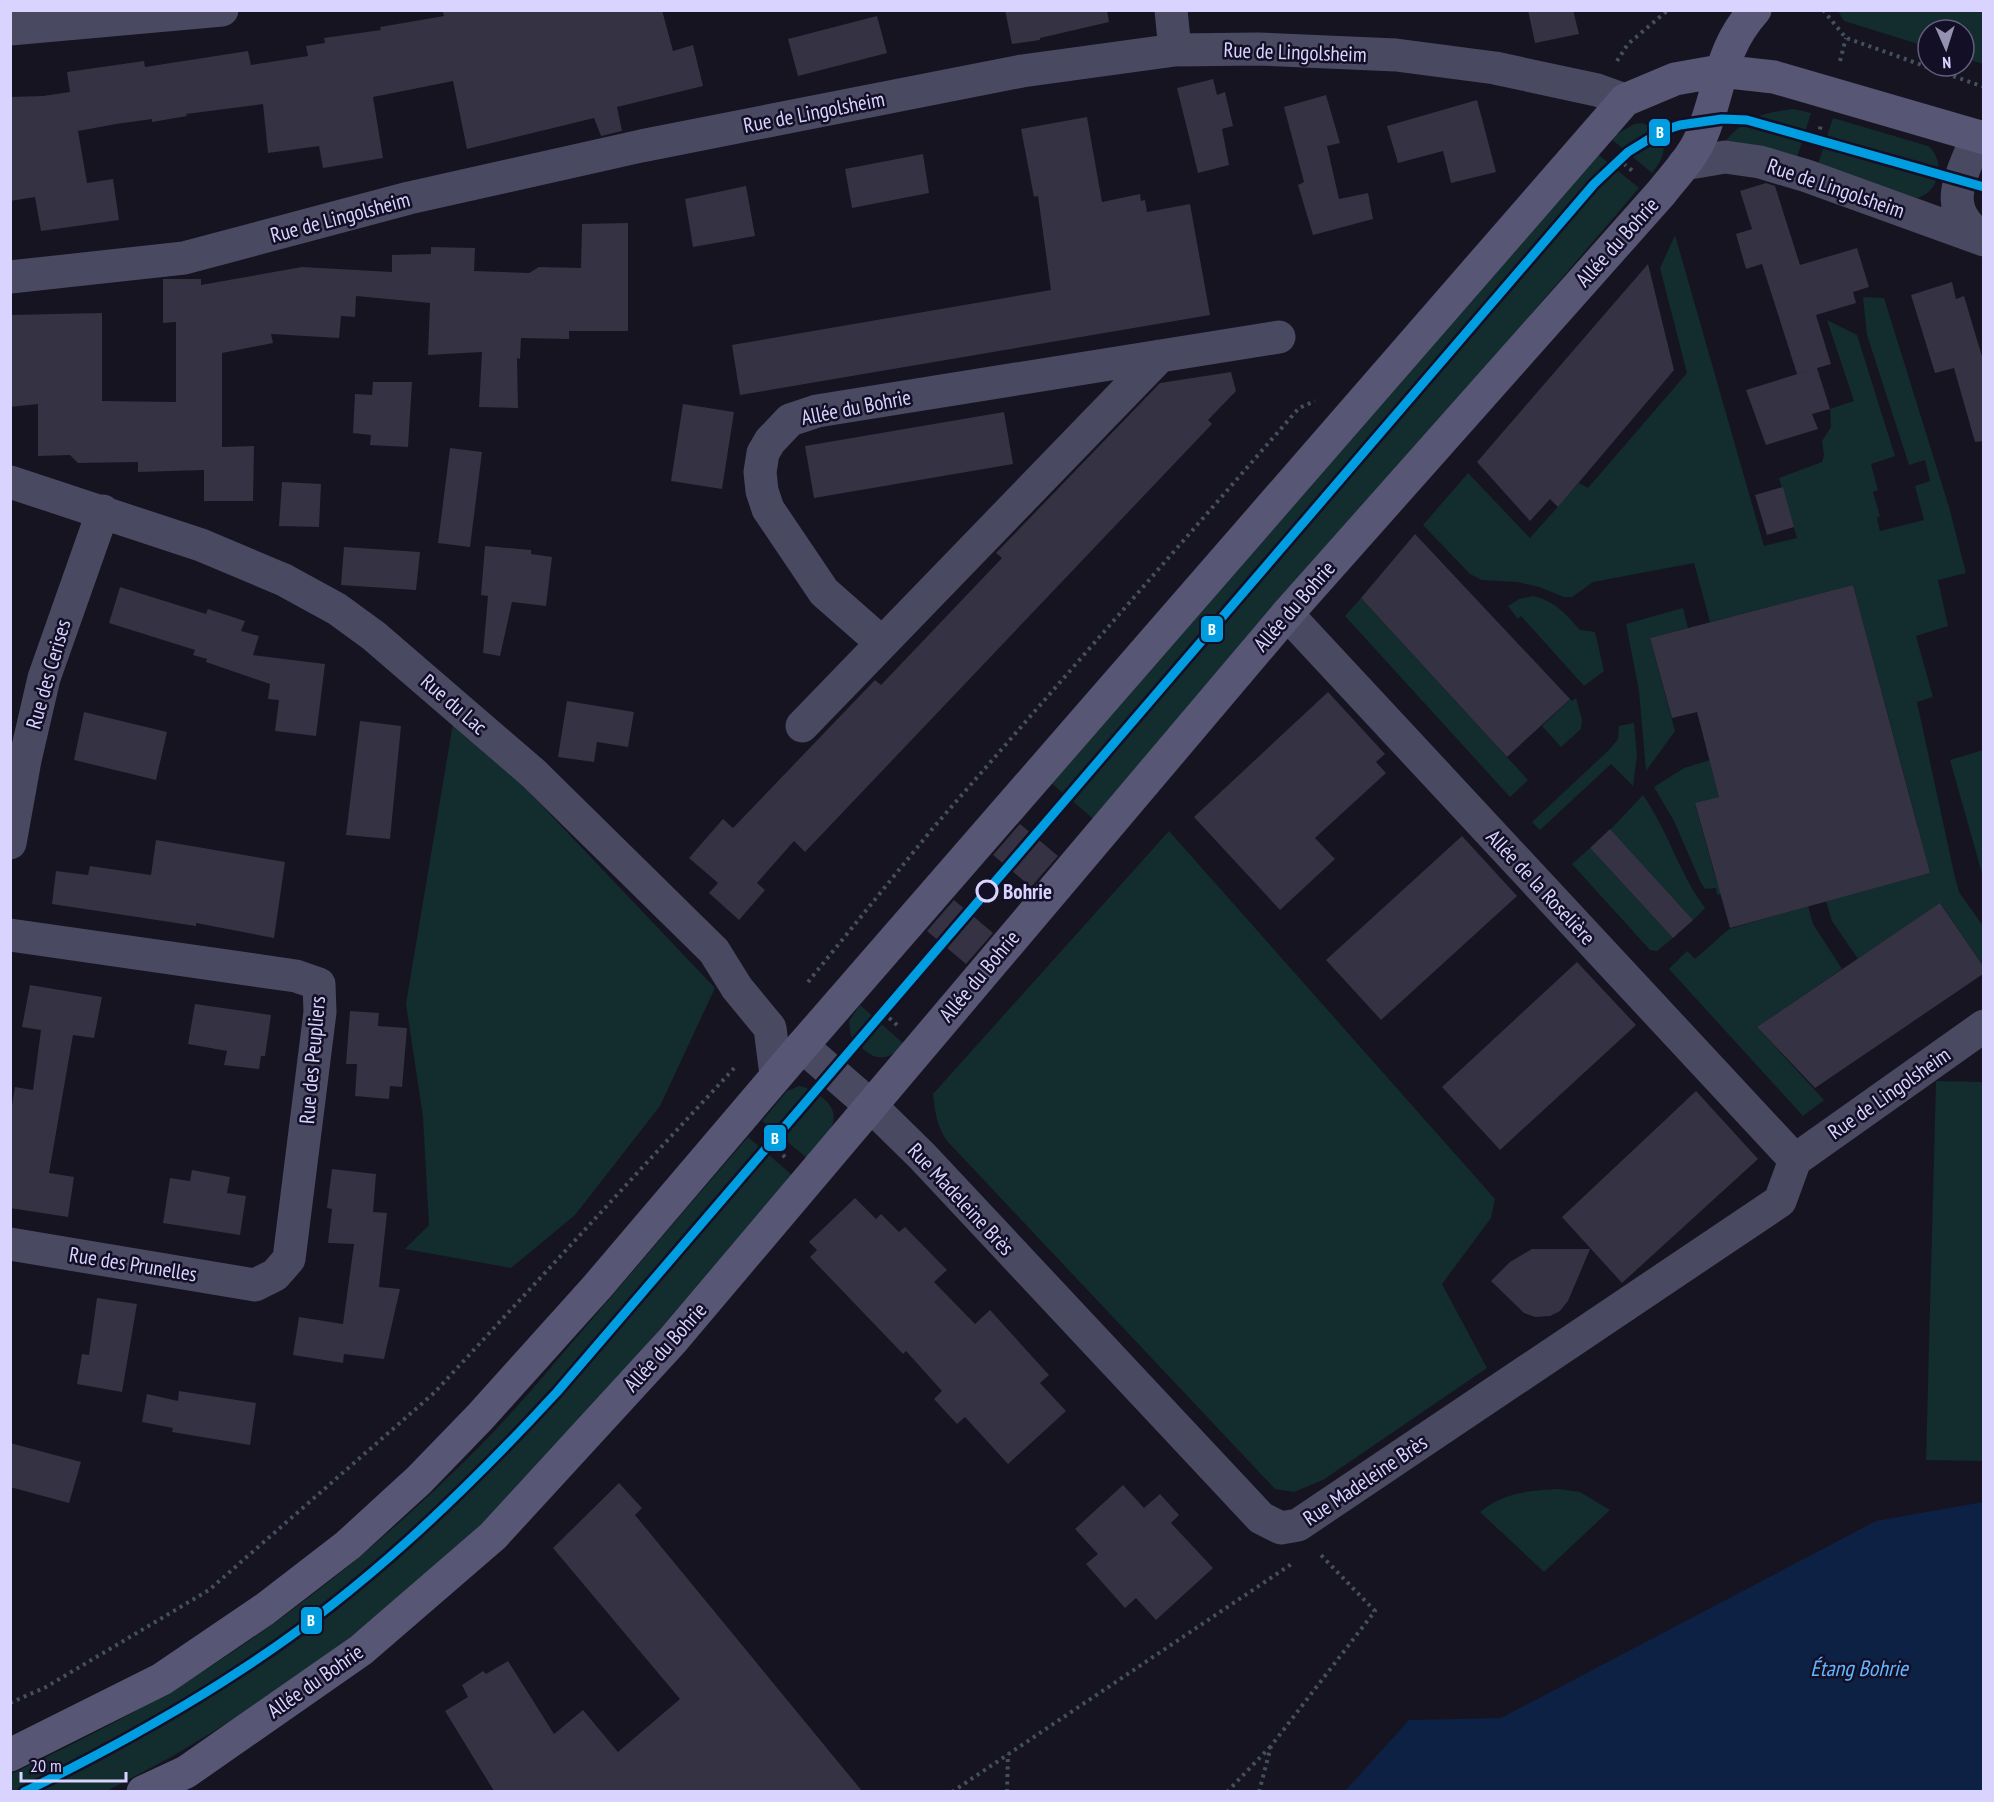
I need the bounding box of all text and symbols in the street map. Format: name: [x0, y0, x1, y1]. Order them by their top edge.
north arrow: [1916, 18, 1976, 78]
street label: Rue de Lingolsheim: [1223, 36, 1367, 68]
text: N: [1942, 53, 1952, 73]
street label: Rue de Lingolsheim: [741, 85, 887, 139]
line badge: B: [1648, 118, 1671, 147]
text: B: [1656, 122, 1664, 142]
street label: Rue de Lingolsheim: [1764, 152, 1908, 224]
street label: Rue de Lingolsheim: [267, 185, 413, 249]
street label: Allée du Bohrie: [1570, 192, 1664, 292]
street label: Allée du Bohrie: [799, 383, 913, 431]
street label: Allée du Bohrie: [1247, 555, 1341, 657]
line badge: B: [1200, 615, 1224, 643]
street label: Rue des Cerises: [20, 616, 76, 732]
text: B: [1208, 619, 1216, 639]
street label: Rue du Lac: [415, 668, 493, 741]
street label: Allée de la Roselière: [1481, 824, 1601, 950]
place label: Bohrie: [1003, 878, 1052, 905]
marker: Bohrie: [976, 880, 998, 902]
street label: Allée du Bohrie: [933, 925, 1025, 1027]
street label: Rue des Peupliers: [293, 995, 331, 1125]
street label: Rue de Lingolsheim: [1823, 1041, 1955, 1145]
line badge: B: [763, 1124, 787, 1152]
text: B: [771, 1128, 779, 1148]
street label: Rue Madeleine Brès: [902, 1137, 1020, 1261]
street label: Rue des Prunelles: [67, 1241, 199, 1287]
street label: Allée du Bohrie: [618, 1297, 712, 1397]
street label: Rue Madeleine Brès: [1298, 1429, 1432, 1531]
line badge: B: [300, 1606, 323, 1635]
text: B: [307, 1610, 315, 1630]
street label: Allée du Bohrie: [262, 1638, 368, 1724]
water label: Étang Bohrie: [1810, 1654, 1910, 1682]
scale bar: [21, 1745, 126, 1783]
text: 20 m: [30, 1754, 62, 1777]

